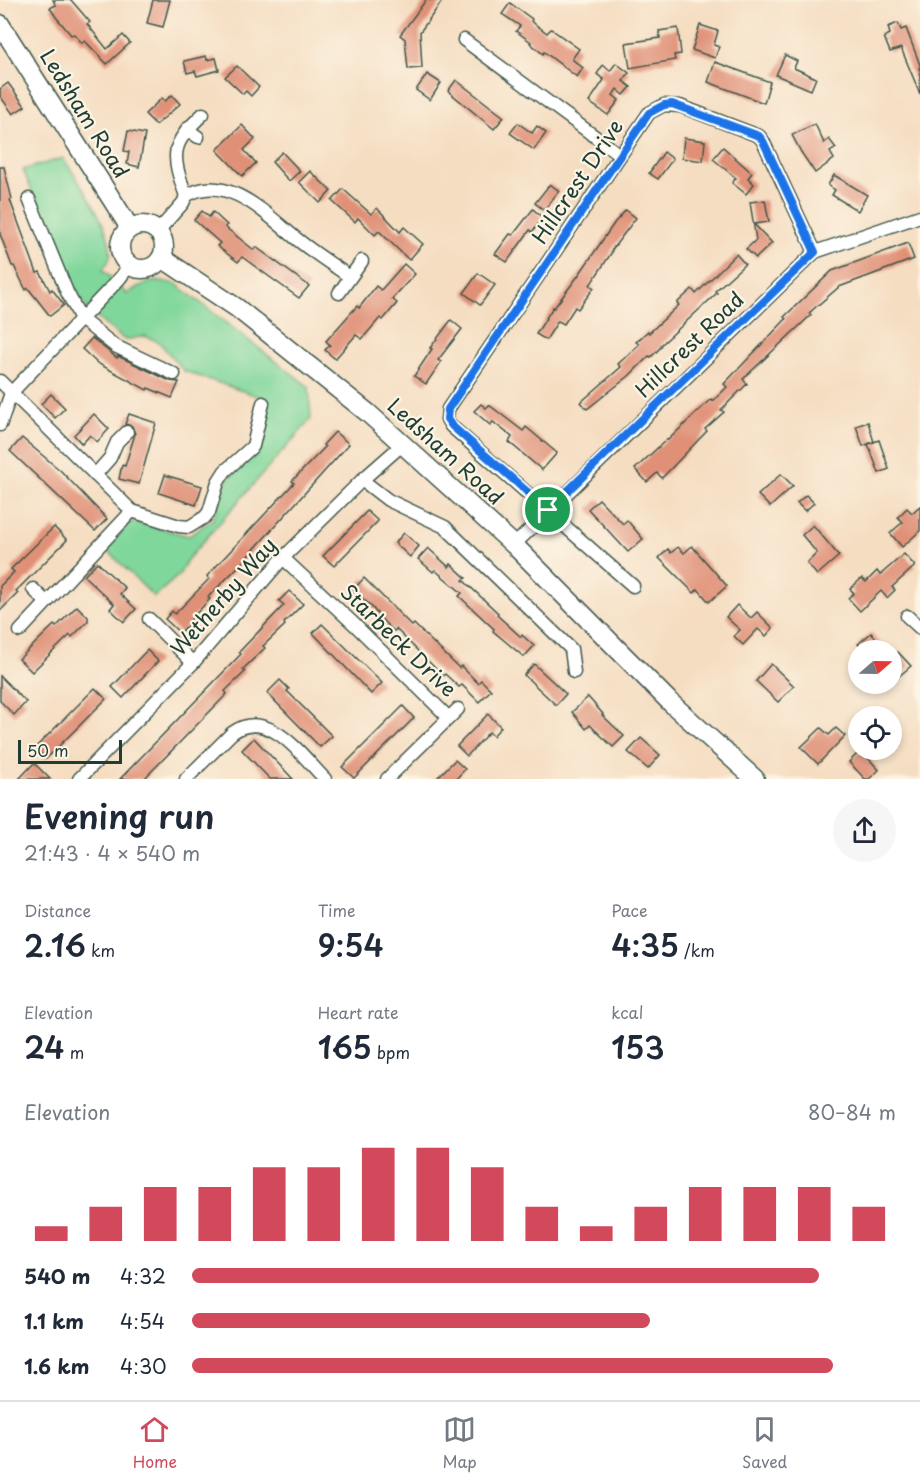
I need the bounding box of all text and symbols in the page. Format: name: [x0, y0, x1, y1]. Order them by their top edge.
street label: Ledsham Road: [33, 42, 138, 184]
street label: Hillcrest Drive: [523, 112, 630, 250]
street label: Hillcrest Road: [627, 283, 750, 404]
street label: Ledsham Road: [381, 389, 512, 512]
pin: [522, 484, 573, 535]
icon: arrive: [531, 493, 564, 526]
street label: Wetherby Way: [162, 529, 283, 662]
street label: Starbeck Drive: [334, 576, 465, 704]
north arrow: [848, 640, 902, 694]
map controls: [848, 640, 902, 760]
button: locate: [848, 706, 902, 760]
scale bar: [18, 737, 122, 764]
text: 50 m: [27, 738, 68, 762]
text: Evening run: [24, 790, 215, 840]
button: share: [833, 799, 896, 862]
text: 21:43 · 4 × 540 m: [24, 838, 200, 868]
text: Distance: [24, 898, 91, 922]
text: Time: [318, 898, 355, 922]
text: Pace: [611, 898, 647, 922]
text: 2.16: [24, 922, 86, 967]
text: 9:54: [318, 922, 384, 967]
text: 4:35: [611, 922, 679, 967]
text: km: [86, 938, 115, 962]
text: /km: [679, 938, 715, 962]
text: Elevation: [24, 1000, 93, 1024]
text: Heart rate: [318, 1000, 398, 1024]
text: kcal: [611, 1000, 643, 1024]
text: 24: [24, 1024, 64, 1069]
text: 165: [318, 1024, 372, 1069]
text: 153: [611, 1024, 665, 1069]
text: m: [64, 1040, 84, 1064]
text: bpm: [372, 1040, 410, 1064]
text: Elevation: [24, 1097, 110, 1127]
text: 80–84 m: [808, 1097, 896, 1127]
text: 540 m: [24, 1261, 90, 1291]
text: 4:32: [120, 1261, 166, 1291]
text: 1.1 km: [24, 1306, 84, 1336]
text: 4:54: [120, 1306, 165, 1336]
text: 1.6 km: [24, 1351, 89, 1381]
text: 4:30: [120, 1351, 167, 1381]
tab: Home: [133, 1413, 177, 1473]
tab: Map: [442, 1413, 477, 1473]
tab: Saved: [742, 1413, 787, 1473]

